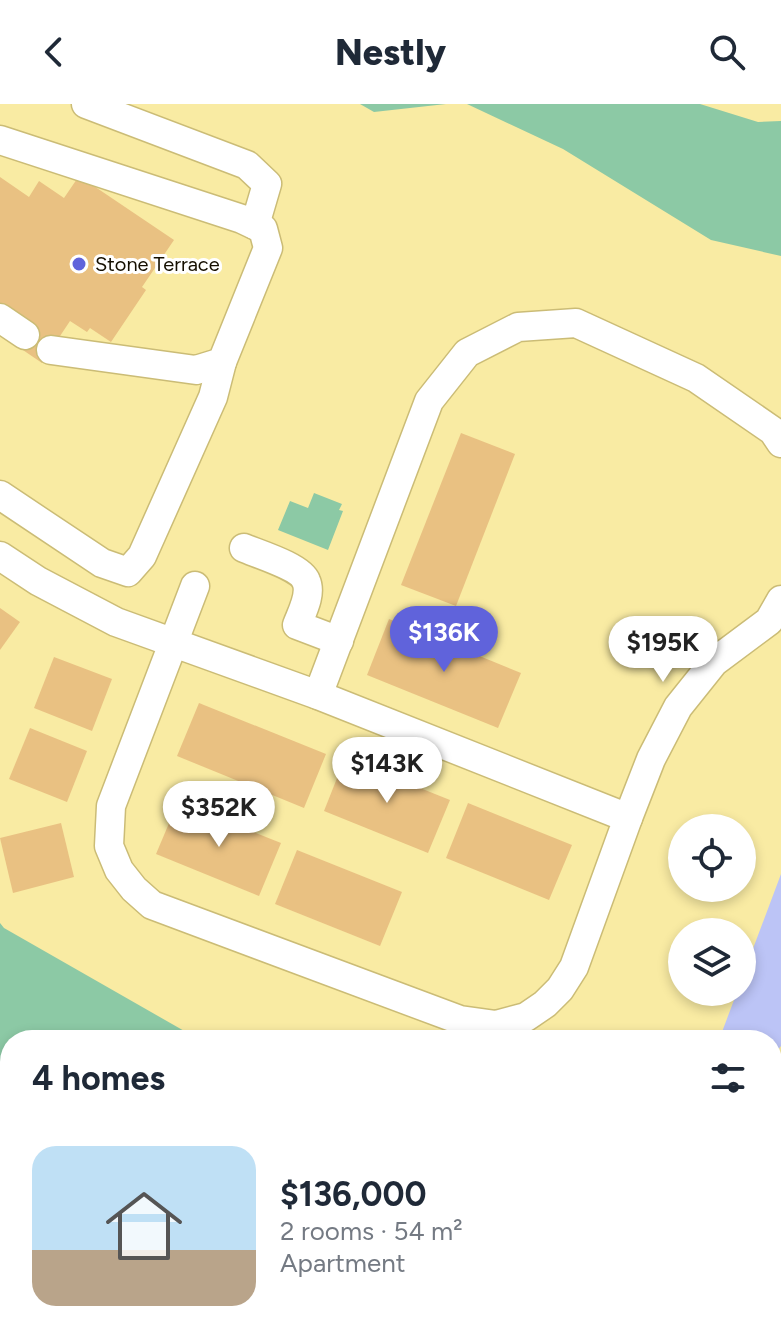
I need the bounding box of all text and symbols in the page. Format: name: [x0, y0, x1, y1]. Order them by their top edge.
icon: back: [32, 30, 76, 74]
icon: search: [705, 30, 749, 74]
text: Nestly: [335, 31, 446, 74]
place label: Stone Terrace: [95, 252, 220, 276]
marker: Stone Terrace: [70, 255, 88, 273]
pin: $136K: [388, 606, 500, 674]
text: $136K: [408, 616, 480, 648]
pin: $195K: [607, 616, 719, 684]
text: $195K: [627, 626, 699, 658]
pin: $143K: [331, 737, 443, 805]
text: $143K: [350, 747, 424, 779]
pin: $352K: [163, 781, 275, 849]
text: $352K: [181, 791, 257, 823]
map controls: [668, 814, 756, 1006]
button: locate: [668, 814, 756, 902]
button: layers: [668, 918, 756, 1006]
icon: filters: [706, 1056, 750, 1100]
text: 4 homes: [32, 1058, 165, 1099]
text: $136,000: [280, 1174, 427, 1215]
icon: home: [96, 1178, 192, 1274]
text: 2 rooms · 54 m²: [280, 1215, 463, 1247]
text: Apartment: [280, 1247, 406, 1279]

